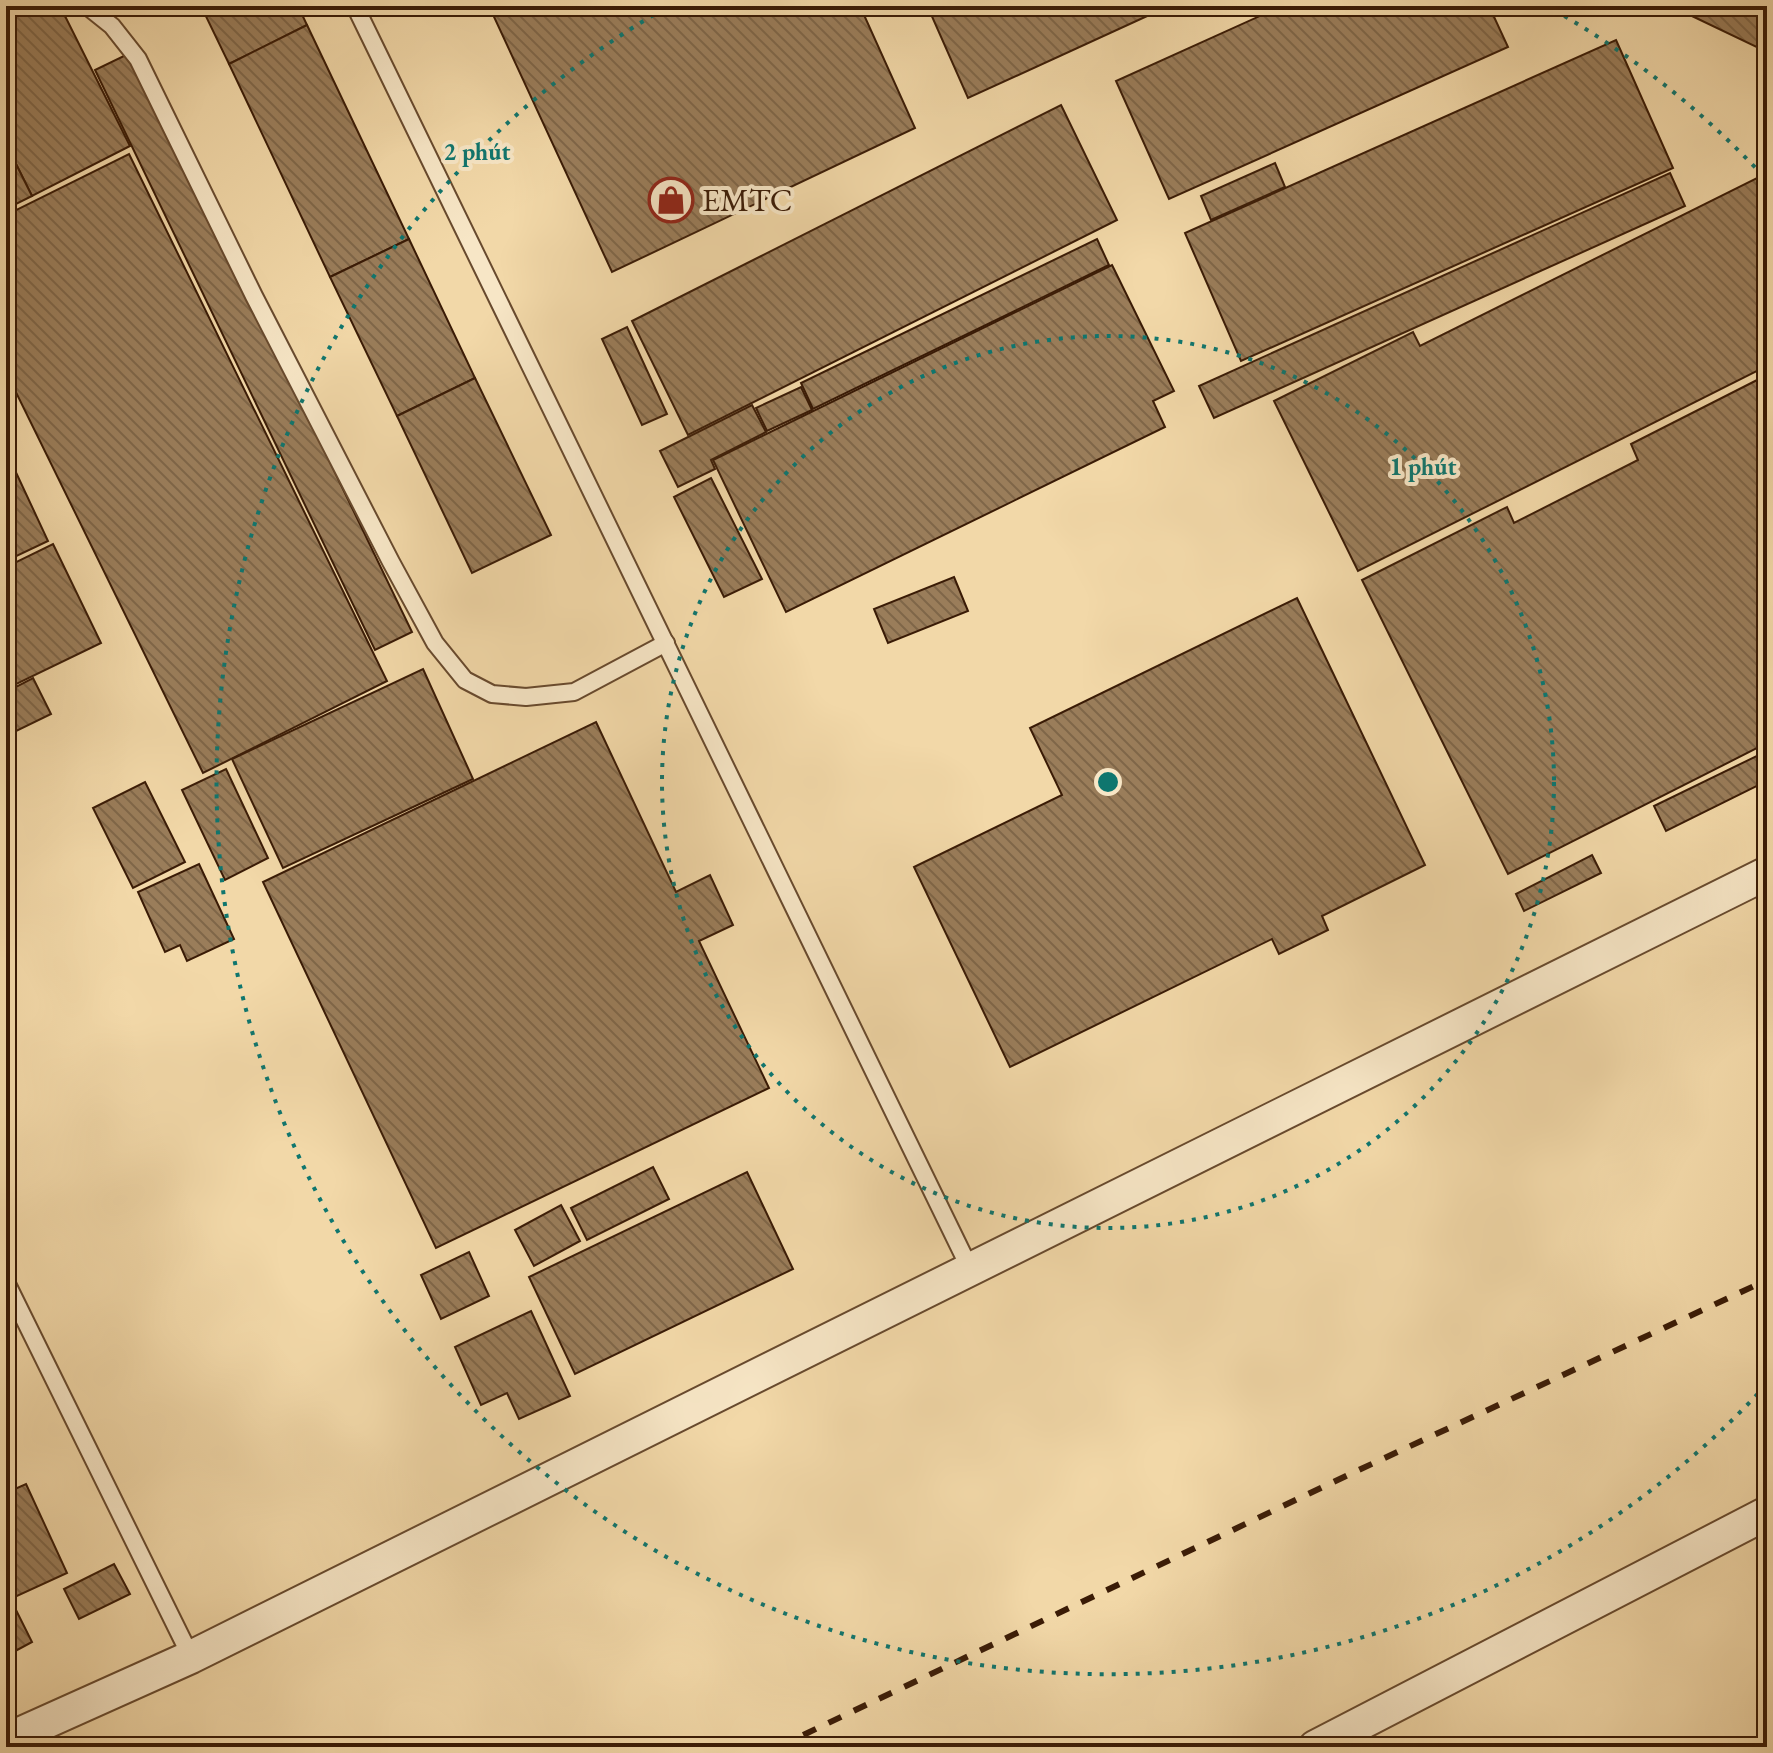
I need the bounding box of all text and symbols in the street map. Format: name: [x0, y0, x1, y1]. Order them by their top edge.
text: 2 phút: [444, 136, 510, 167]
shop icon: EMTC: [647, 176, 695, 224]
place label: EMTC: [702, 179, 792, 221]
text: 1 phút: [1390, 451, 1456, 482]
centre of rings: [1094, 768, 1122, 796]

